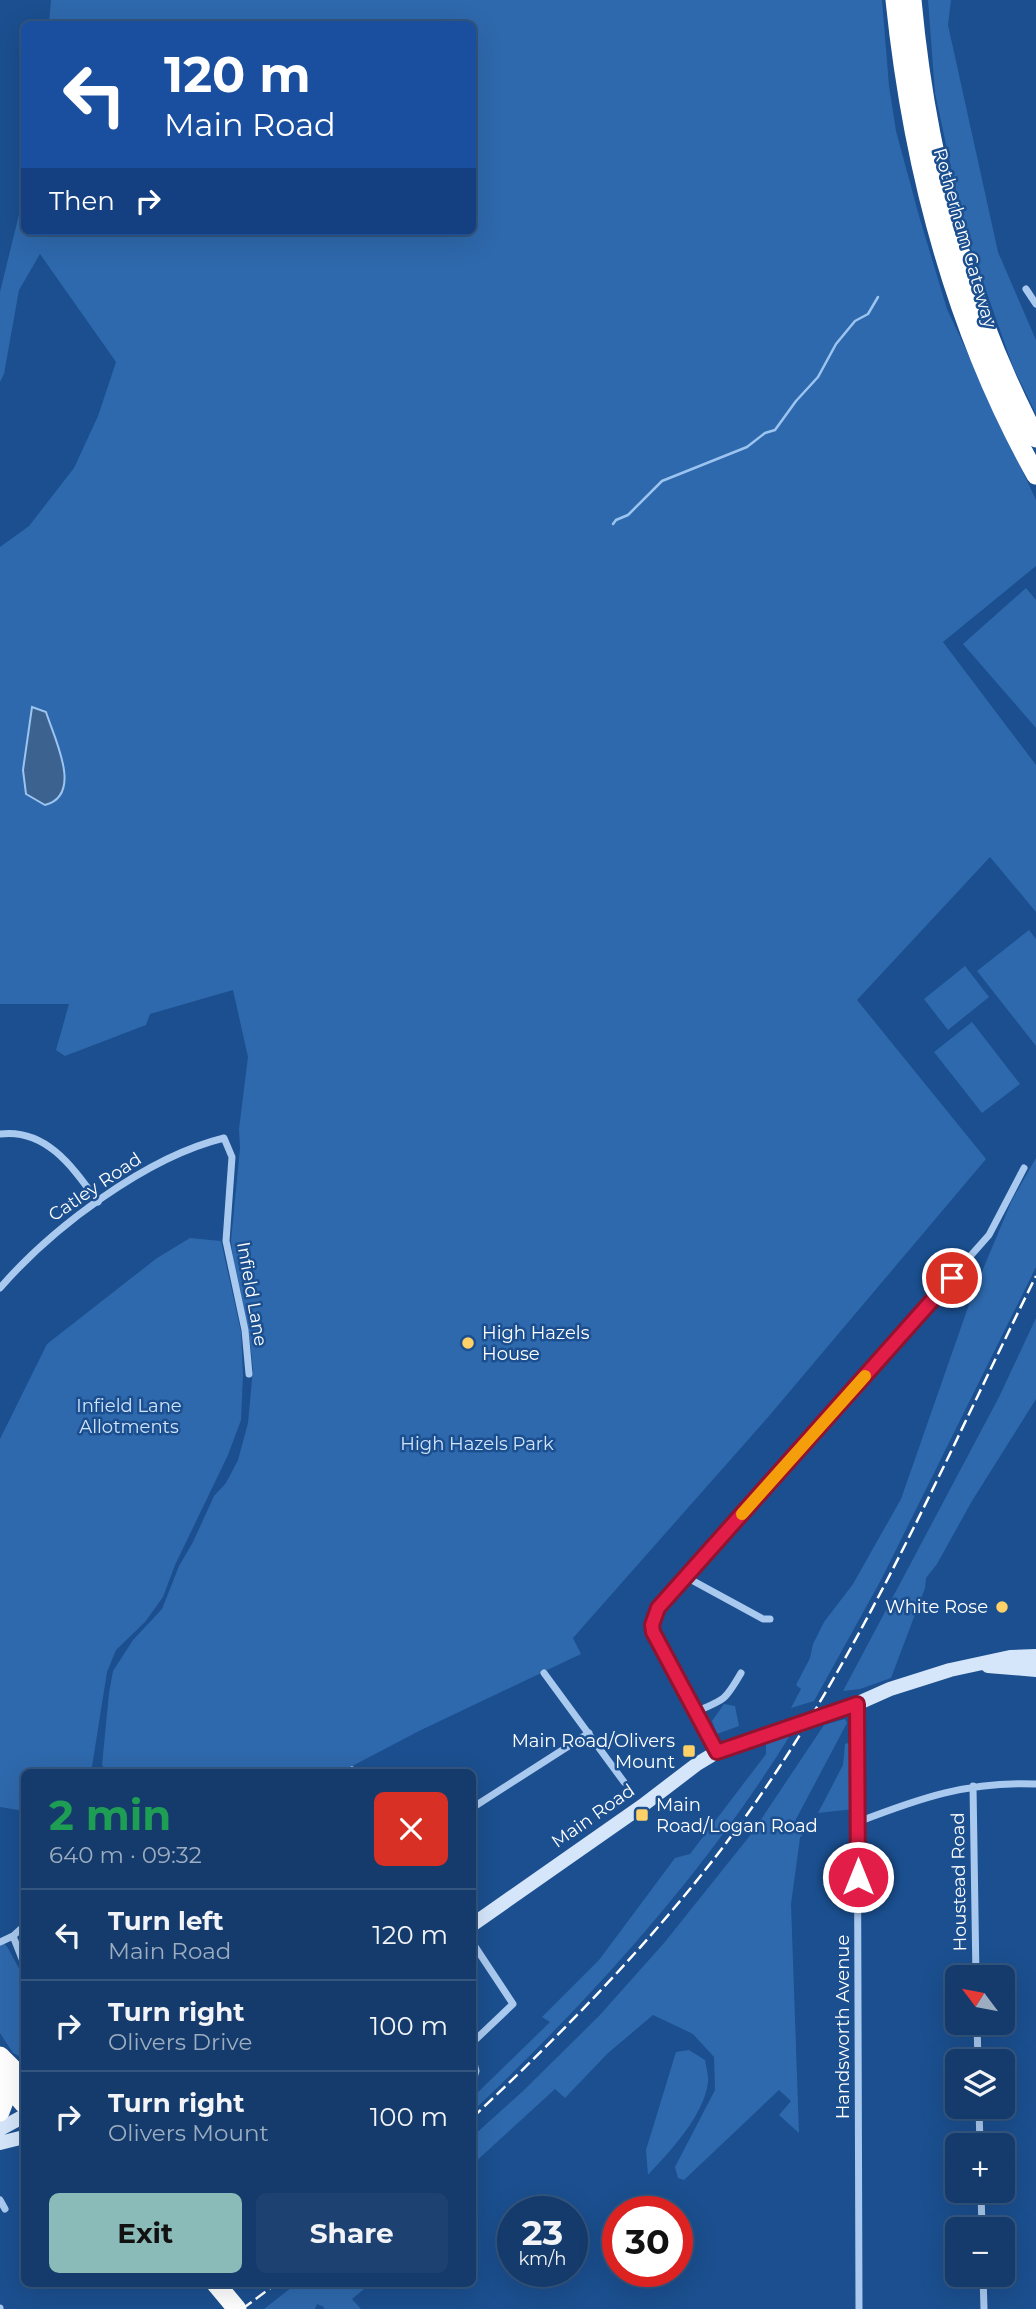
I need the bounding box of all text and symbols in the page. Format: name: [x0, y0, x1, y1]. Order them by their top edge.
text: 120 m: [164, 45, 311, 104]
icon: left: [49, 49, 140, 140]
text: Main Road: [164, 105, 336, 144]
street label: Rotherham Gateway: [929, 146, 1001, 331]
icon: right: [129, 182, 167, 220]
text: Then: [49, 185, 115, 217]
street label: Catley Road: [44, 1148, 146, 1226]
street label: Infield Lane: [232, 1240, 272, 1348]
pin: [922, 1248, 982, 1308]
icon: arrive: [933, 1259, 971, 1297]
place label: High Hazels House: [482, 1322, 590, 1365]
marker: High Hazels House: [460, 1335, 476, 1351]
park label: Infield Lane Allotments: [76, 1395, 182, 1438]
park label: High Hazels Park: [400, 1433, 554, 1455]
place label: White Rose: [885, 1596, 988, 1618]
marker: White Rose: [994, 1599, 1010, 1615]
place label: Main Road/Olivers Mount: [512, 1730, 675, 1773]
marker: Main Road/Olivers Mount: [681, 1743, 697, 1759]
street label: Main Road: [547, 1779, 639, 1853]
text: 2 min: [49, 1789, 171, 1841]
button: close: [374, 1792, 448, 1866]
place label: Main Road/Logan Road: [656, 1794, 818, 1837]
marker: Main Road/Logan Road: [634, 1807, 650, 1823]
street label: Houstead Road: [947, 1812, 971, 1952]
position arrow: [821, 1840, 895, 1914]
text: 640 m · 09:32: [49, 1841, 202, 1869]
text: Turn left: [108, 1905, 224, 1937]
icon: left: [49, 1916, 87, 1954]
text: 120 m: [372, 1919, 448, 1951]
street label: Handsworth Avenue: [832, 1935, 854, 2119]
text: Main Road: [108, 1937, 231, 1965]
north arrow: [945, 1965, 1015, 2035]
map controls: [945, 1965, 1015, 2287]
text: Turn right: [108, 1996, 244, 2028]
icon: right: [49, 2007, 87, 2045]
text: 100 m: [370, 2010, 448, 2042]
text: Olivers Drive: [108, 2028, 252, 2056]
button: layers: [945, 2049, 1015, 2119]
text: Turn right: [108, 2087, 244, 2119]
icon: right: [49, 2098, 87, 2136]
text: 100 m: [370, 2101, 448, 2133]
text: Olivers Mount: [108, 2119, 269, 2147]
button: +: [945, 2133, 1015, 2203]
button: Exit: [49, 2193, 242, 2273]
button: Share: [256, 2193, 448, 2273]
speed limit sign: 30: [602, 2196, 693, 2287]
text: 23: [522, 2211, 563, 2254]
button: −: [945, 2217, 1015, 2287]
text: km/h: [518, 2248, 567, 2270]

